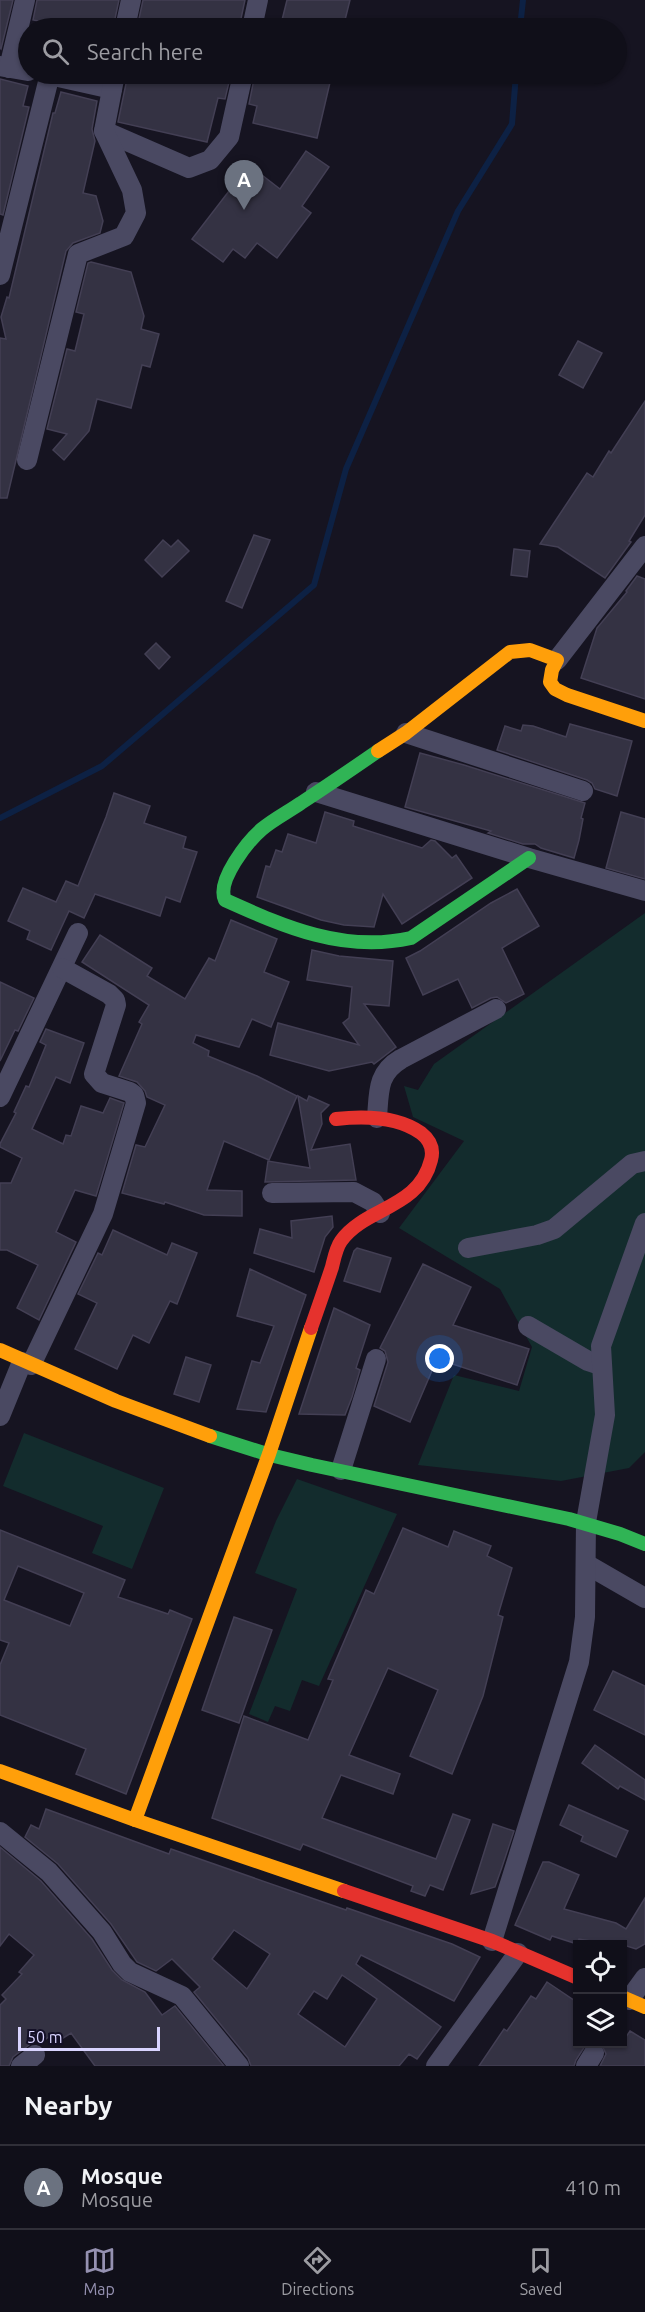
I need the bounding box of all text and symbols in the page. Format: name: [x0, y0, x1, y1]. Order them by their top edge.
search box: [18, 18, 627, 84]
icon: search: [39, 35, 72, 68]
text: Search here: [87, 39, 203, 64]
pin: A: [224, 160, 264, 210]
your location: [425, 1344, 454, 1373]
map controls: [573, 1940, 627, 2048]
button: locate: [573, 1940, 627, 1994]
button: layers: [573, 1994, 627, 2048]
scale bar: [18, 2024, 160, 2052]
text: 50 m: [27, 2028, 63, 2046]
text: Nearby: [24, 2091, 112, 2120]
text: Mosque: [81, 2163, 163, 2188]
text: A: [36, 2176, 51, 2199]
text: 410 m: [565, 2176, 621, 2199]
text: Mosque: [81, 2188, 153, 2211]
tab: Map: [83, 2244, 116, 2298]
tab: Directions: [281, 2244, 354, 2298]
tab: Saved: [520, 2244, 562, 2298]

